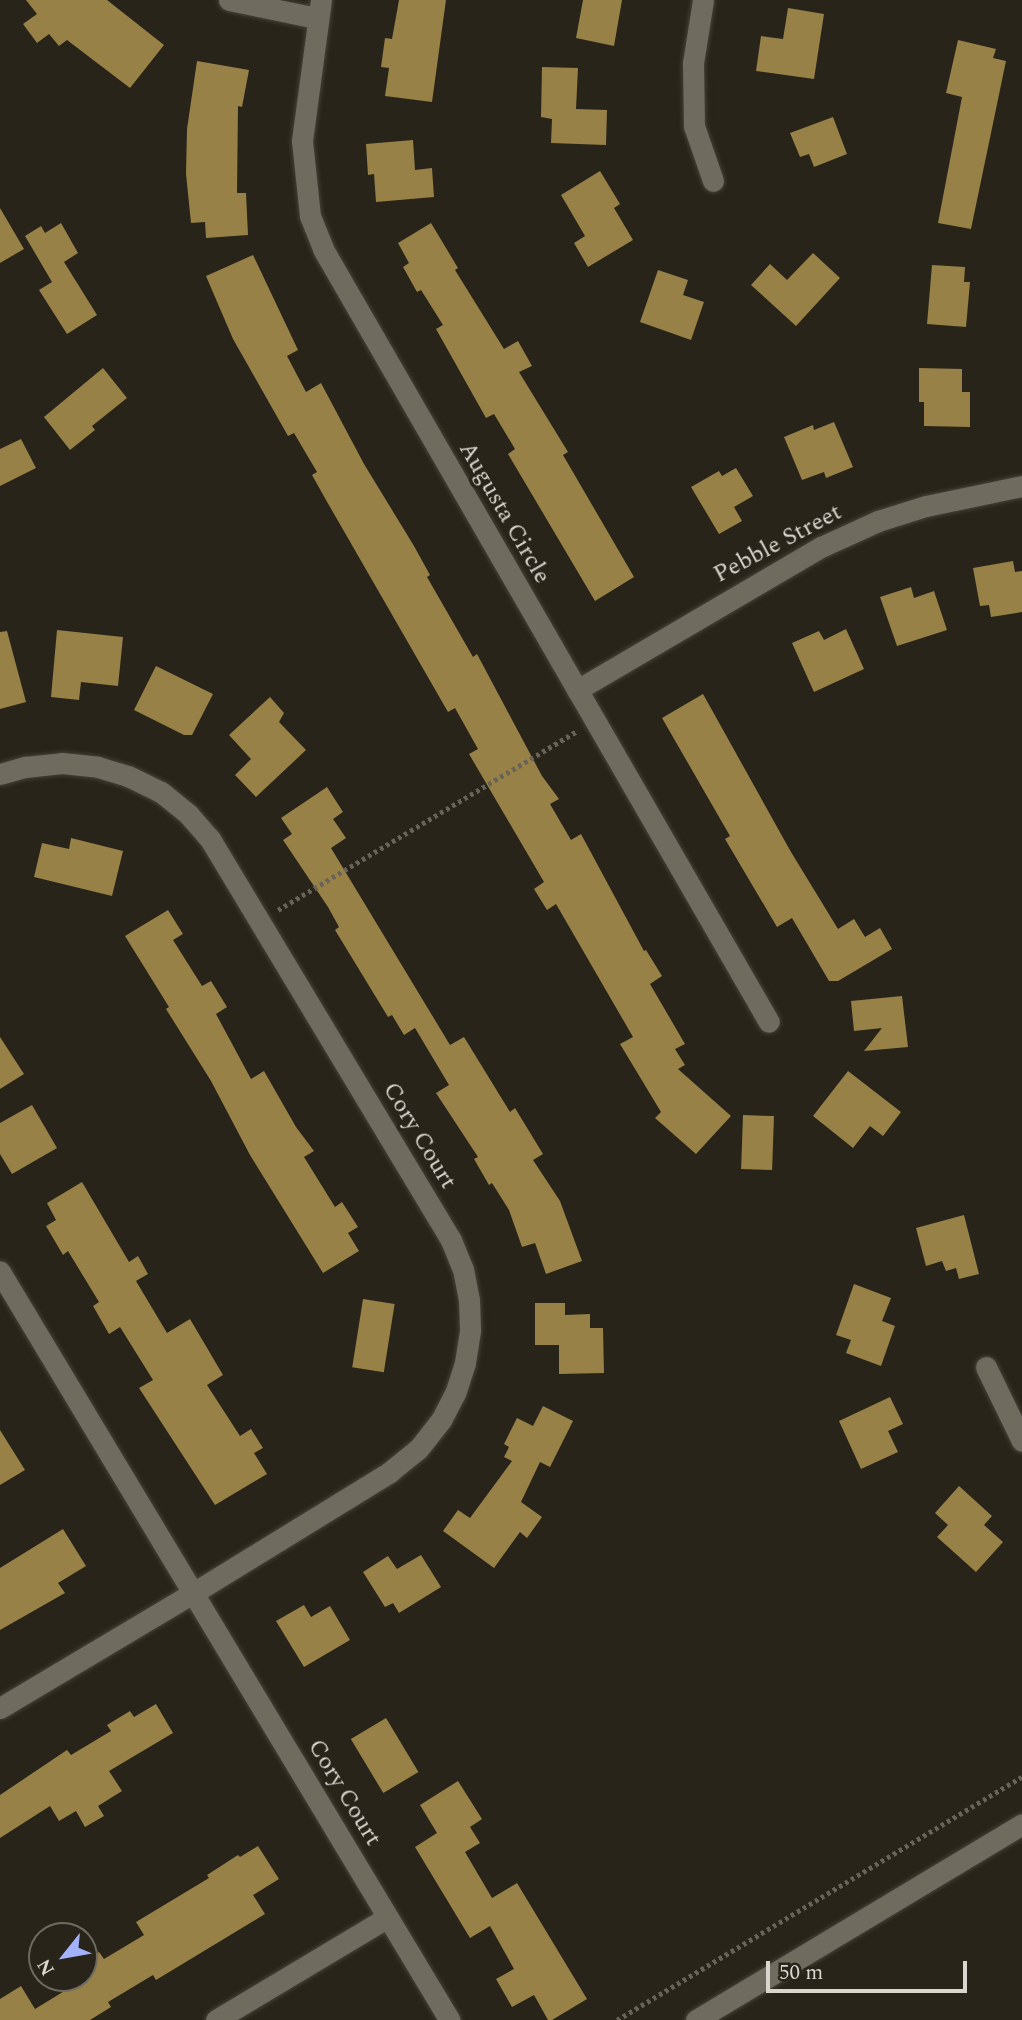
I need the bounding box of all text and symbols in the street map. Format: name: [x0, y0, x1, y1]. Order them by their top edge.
street label: Augusta Circle: [452, 437, 556, 589]
street label: Pebble Street: [709, 498, 847, 590]
street label: Cory Court: [376, 1077, 462, 1195]
street label: Cory Court: [301, 1734, 387, 1852]
north arrow: [28, 1922, 98, 1992]
scale bar: [770, 1946, 971, 1990]
text: N: [30, 1953, 63, 1981]
text: 50 m: [779, 1957, 823, 1989]

